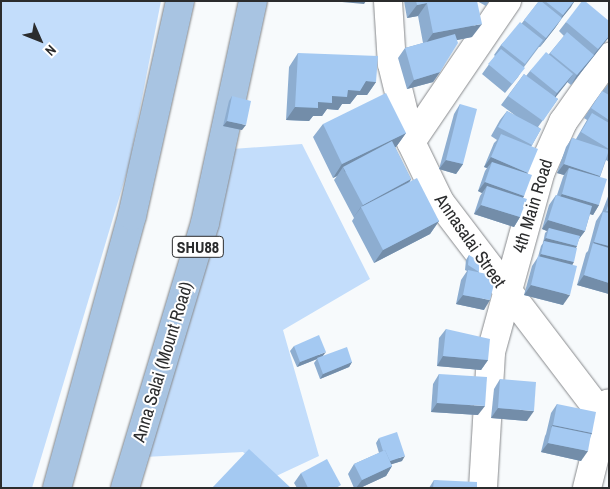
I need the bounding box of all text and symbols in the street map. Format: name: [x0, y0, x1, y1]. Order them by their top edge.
north arrow: [15, 15, 65, 65]
text: N: [41, 41, 60, 60]
street label: 4th Main Road: [509, 157, 557, 255]
street label: Annasalai Street: [430, 190, 510, 292]
road number: SHU88: [172, 233, 224, 260]
street label: Anna Salai (Mount Road): [128, 279, 198, 445]

